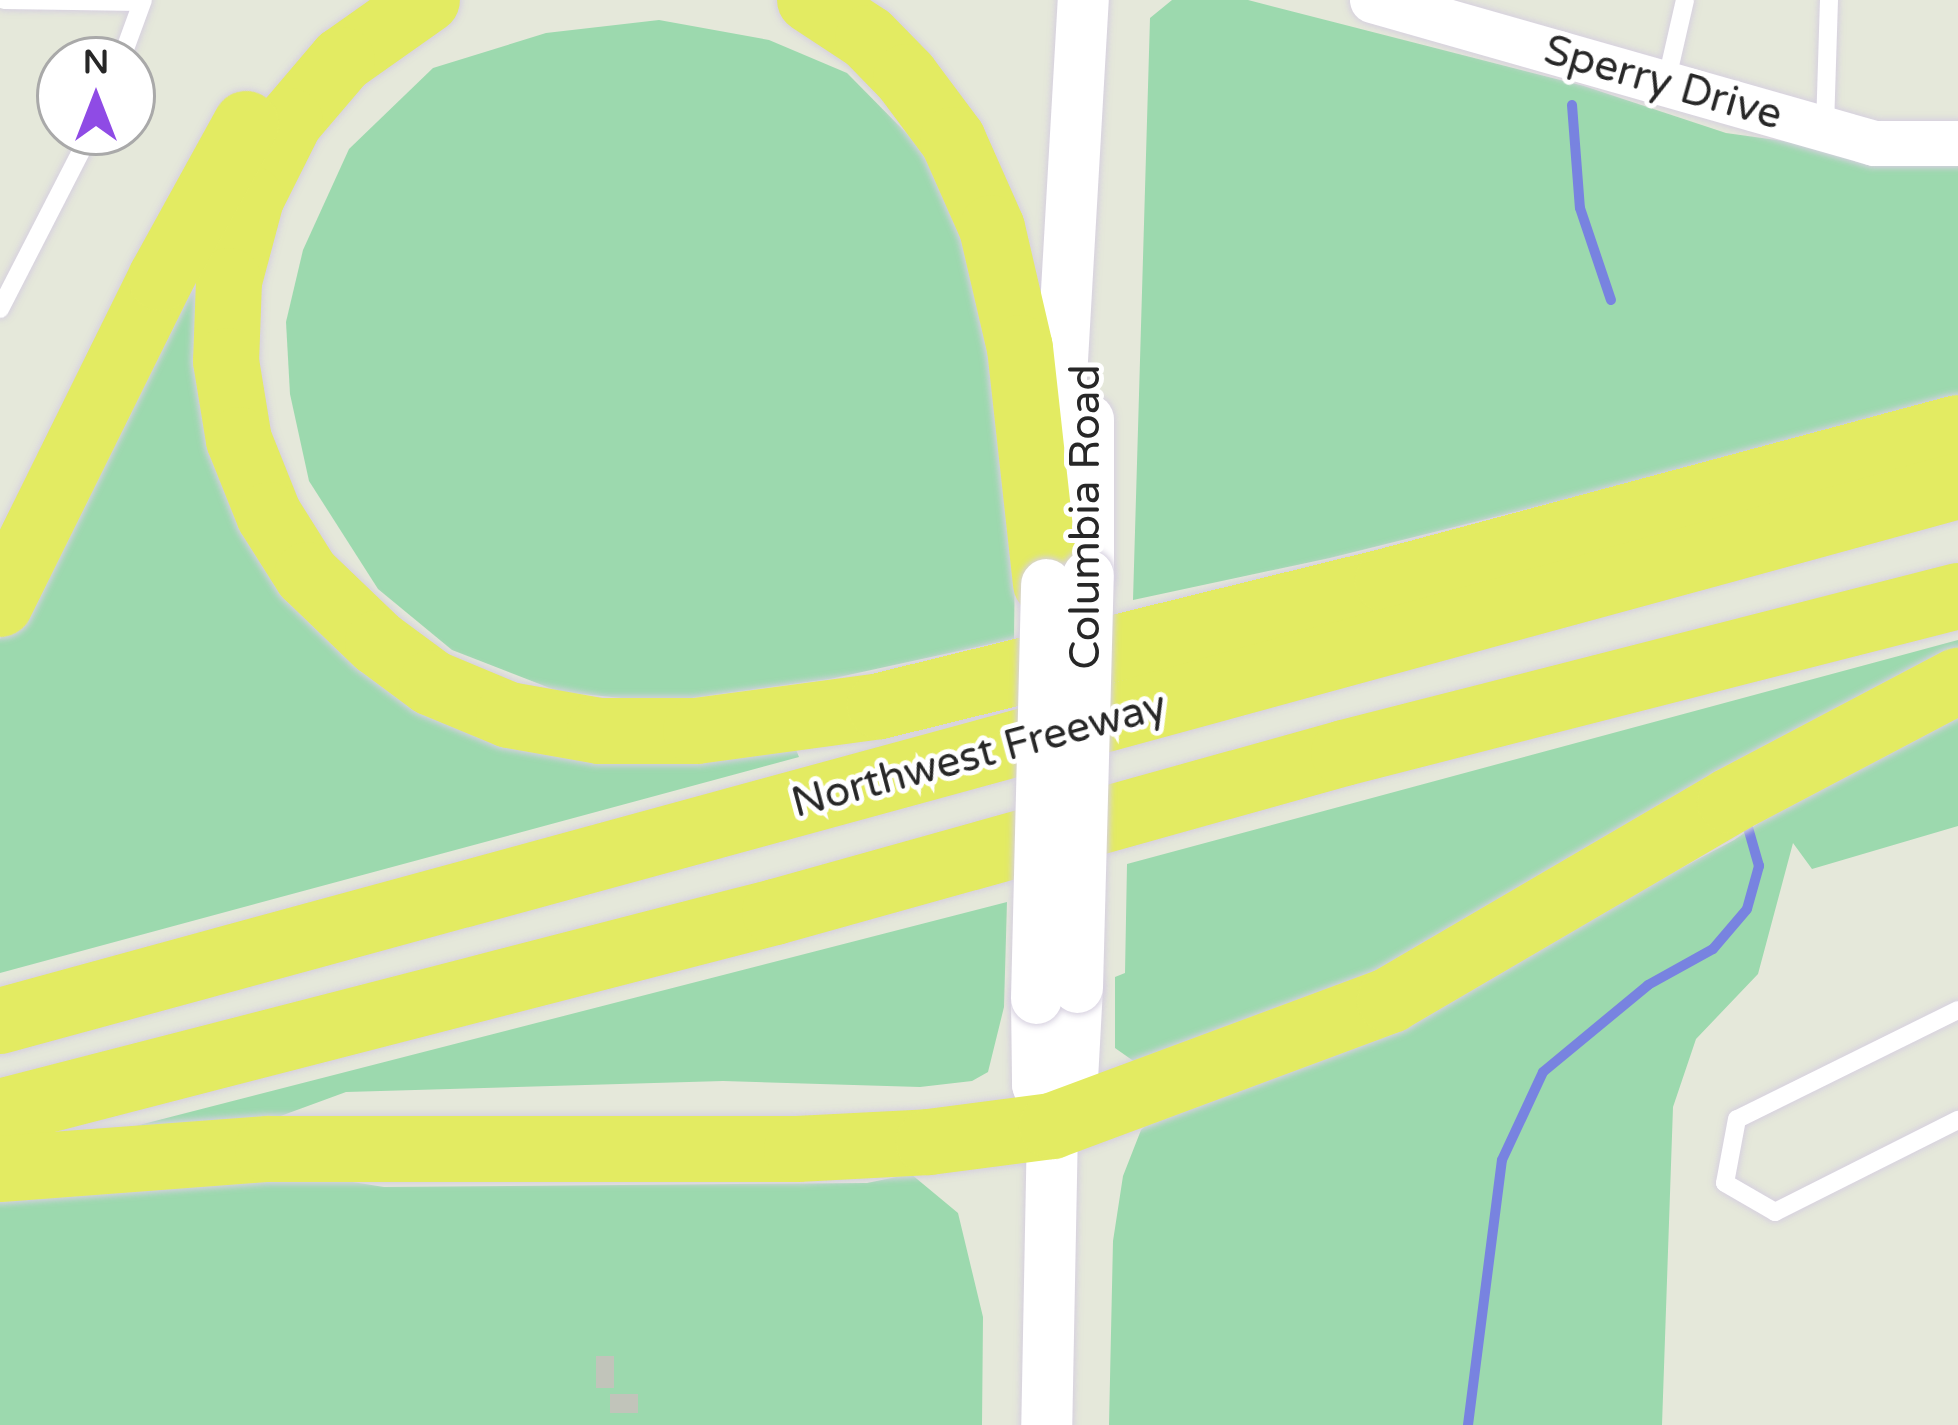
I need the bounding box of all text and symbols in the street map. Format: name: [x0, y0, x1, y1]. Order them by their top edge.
street label: Sperry Drive: [1538, 25, 1788, 141]
north arrow: [36, 36, 156, 156]
text: N: [83, 43, 109, 82]
street label: Columbia Road: [1061, 364, 1111, 670]
street label: Northwest Freeway: [786, 681, 1172, 829]

